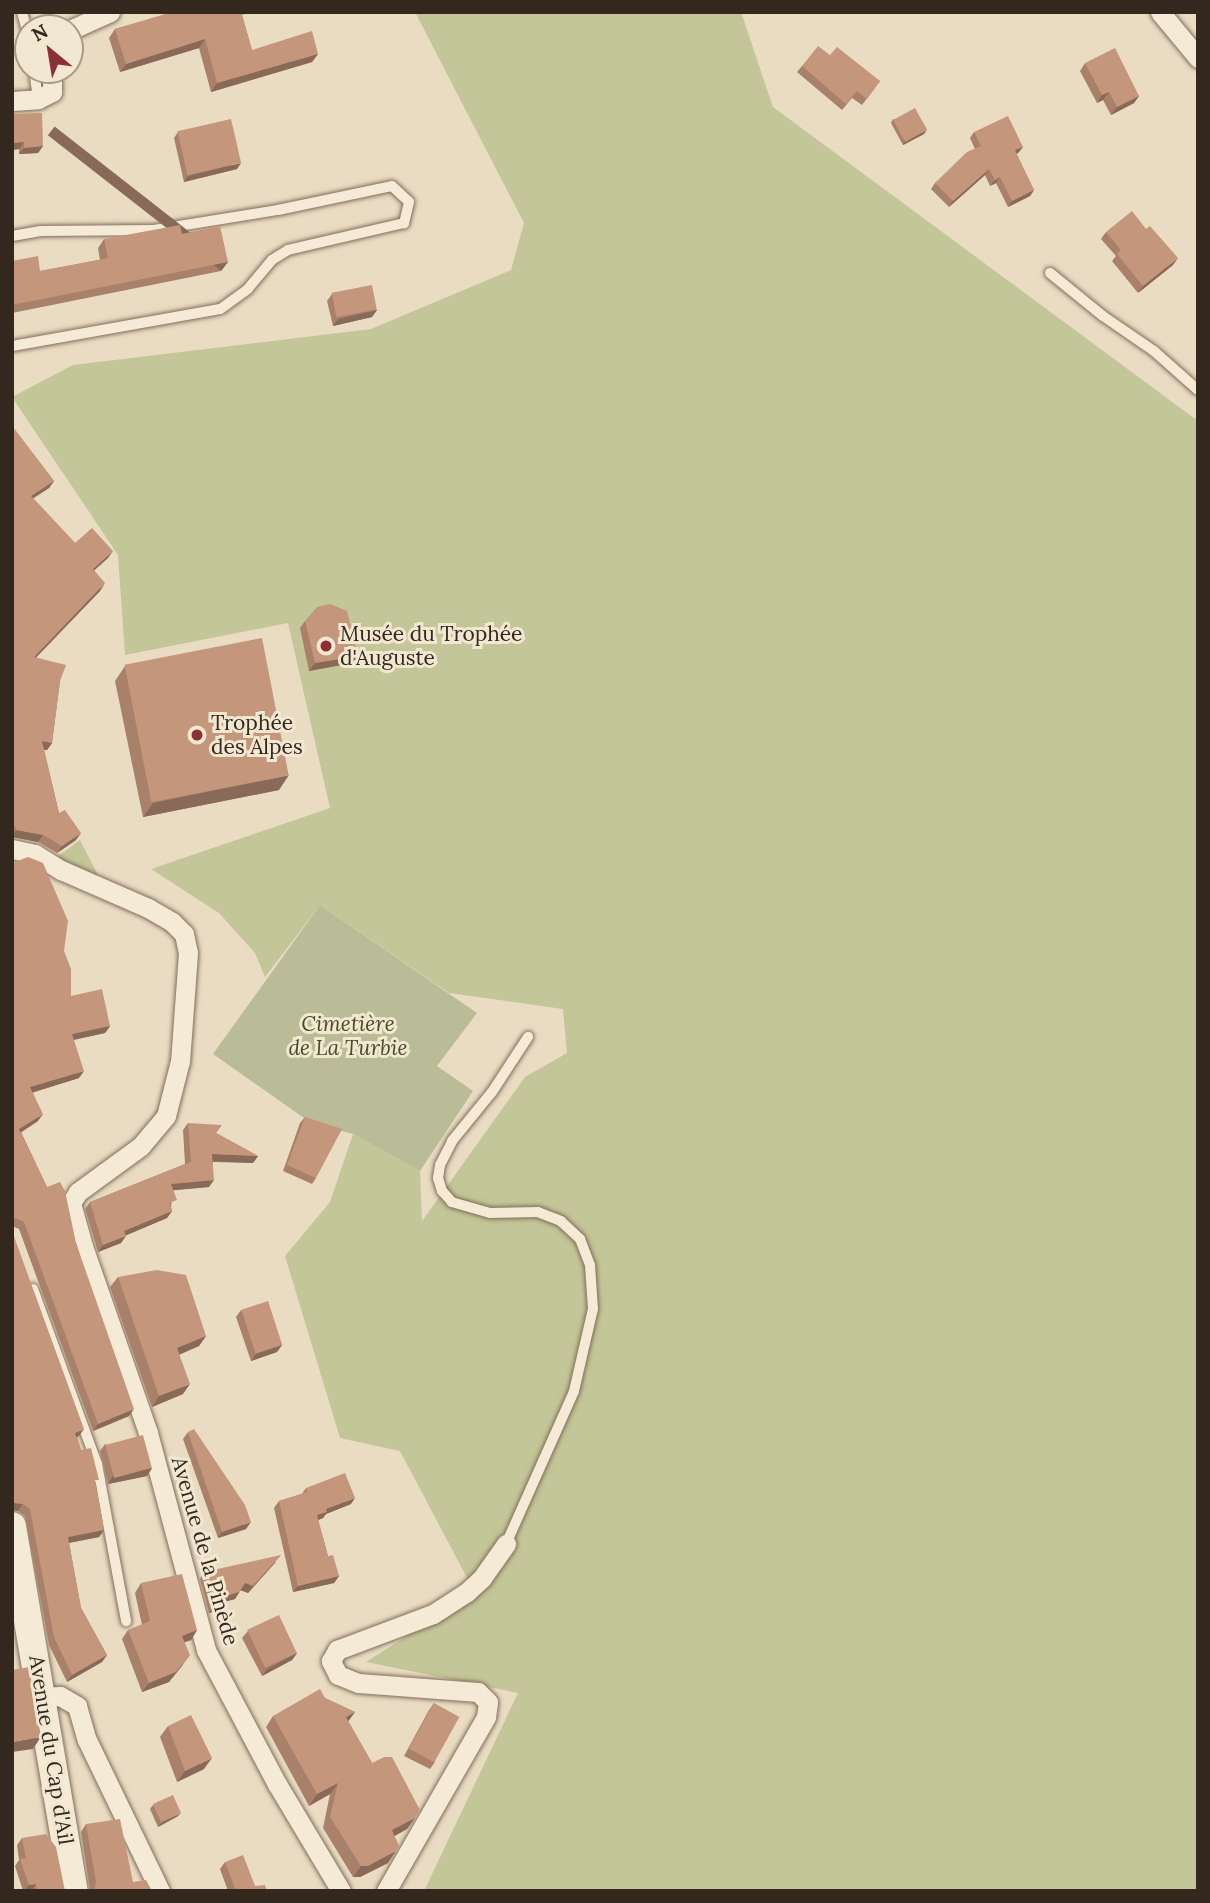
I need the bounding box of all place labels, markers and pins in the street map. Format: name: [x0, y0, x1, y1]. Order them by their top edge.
place label: Musée du Trophée d'Auguste: [340, 621, 522, 671]
marker: Musée du Trophée d'Auguste: [318, 638, 334, 654]
place label: Trophée des Alpes: [211, 710, 303, 760]
marker: Trophée des Alpes: [189, 727, 205, 743]

